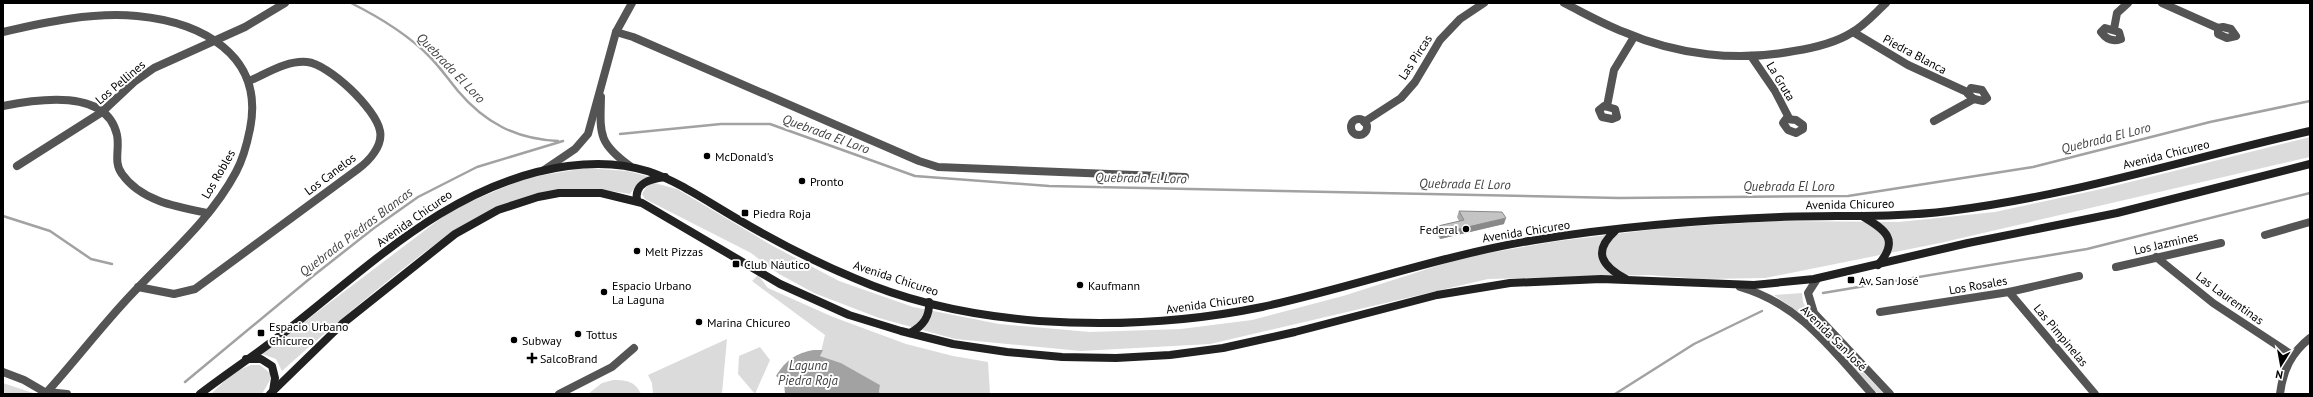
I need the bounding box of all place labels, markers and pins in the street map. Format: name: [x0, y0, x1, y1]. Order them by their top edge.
place label: McDonald's: [715, 149, 774, 164]
marker: McDonald's: [702, 151, 712, 161]
place label: Pronto: [810, 174, 844, 189]
marker: Pronto: [797, 176, 807, 186]
place label: Piedra Roja: [753, 206, 811, 221]
marker: Piedra Roja: [740, 208, 750, 218]
place label: Federal: [1420, 222, 1458, 237]
marker: Federal: [1461, 224, 1471, 234]
place label: Melt Pizzas: [645, 244, 703, 259]
marker: Melt Pizzas: [632, 246, 642, 256]
place label: Club Náutico: [744, 257, 810, 272]
marker: Club Náutico: [731, 259, 741, 269]
place label: Av. San José: [1859, 273, 1919, 288]
marker: Av. San José: [1846, 275, 1856, 285]
place label: Espacio Urbano La Laguna: [612, 278, 692, 307]
place label: Kaufmann: [1088, 278, 1140, 293]
marker: Kaufmann: [1075, 280, 1085, 290]
marker: Espacio Urbano La Laguna: [599, 287, 609, 297]
place label: Marina Chicureo: [707, 315, 790, 330]
marker: Marina Chicureo: [694, 317, 704, 327]
place label: Espacio Urbano Chicureo: [269, 319, 349, 348]
place label: Tottus: [586, 327, 617, 342]
marker: Espacio Urbano Chicureo: [256, 328, 266, 338]
marker: Tottus: [573, 329, 583, 339]
place label: Subway: [522, 333, 562, 348]
marker: Subway: [509, 335, 519, 345]
place label: SalcoBrand: [540, 351, 597, 366]
marker: SalcoBrand: [527, 353, 537, 363]

